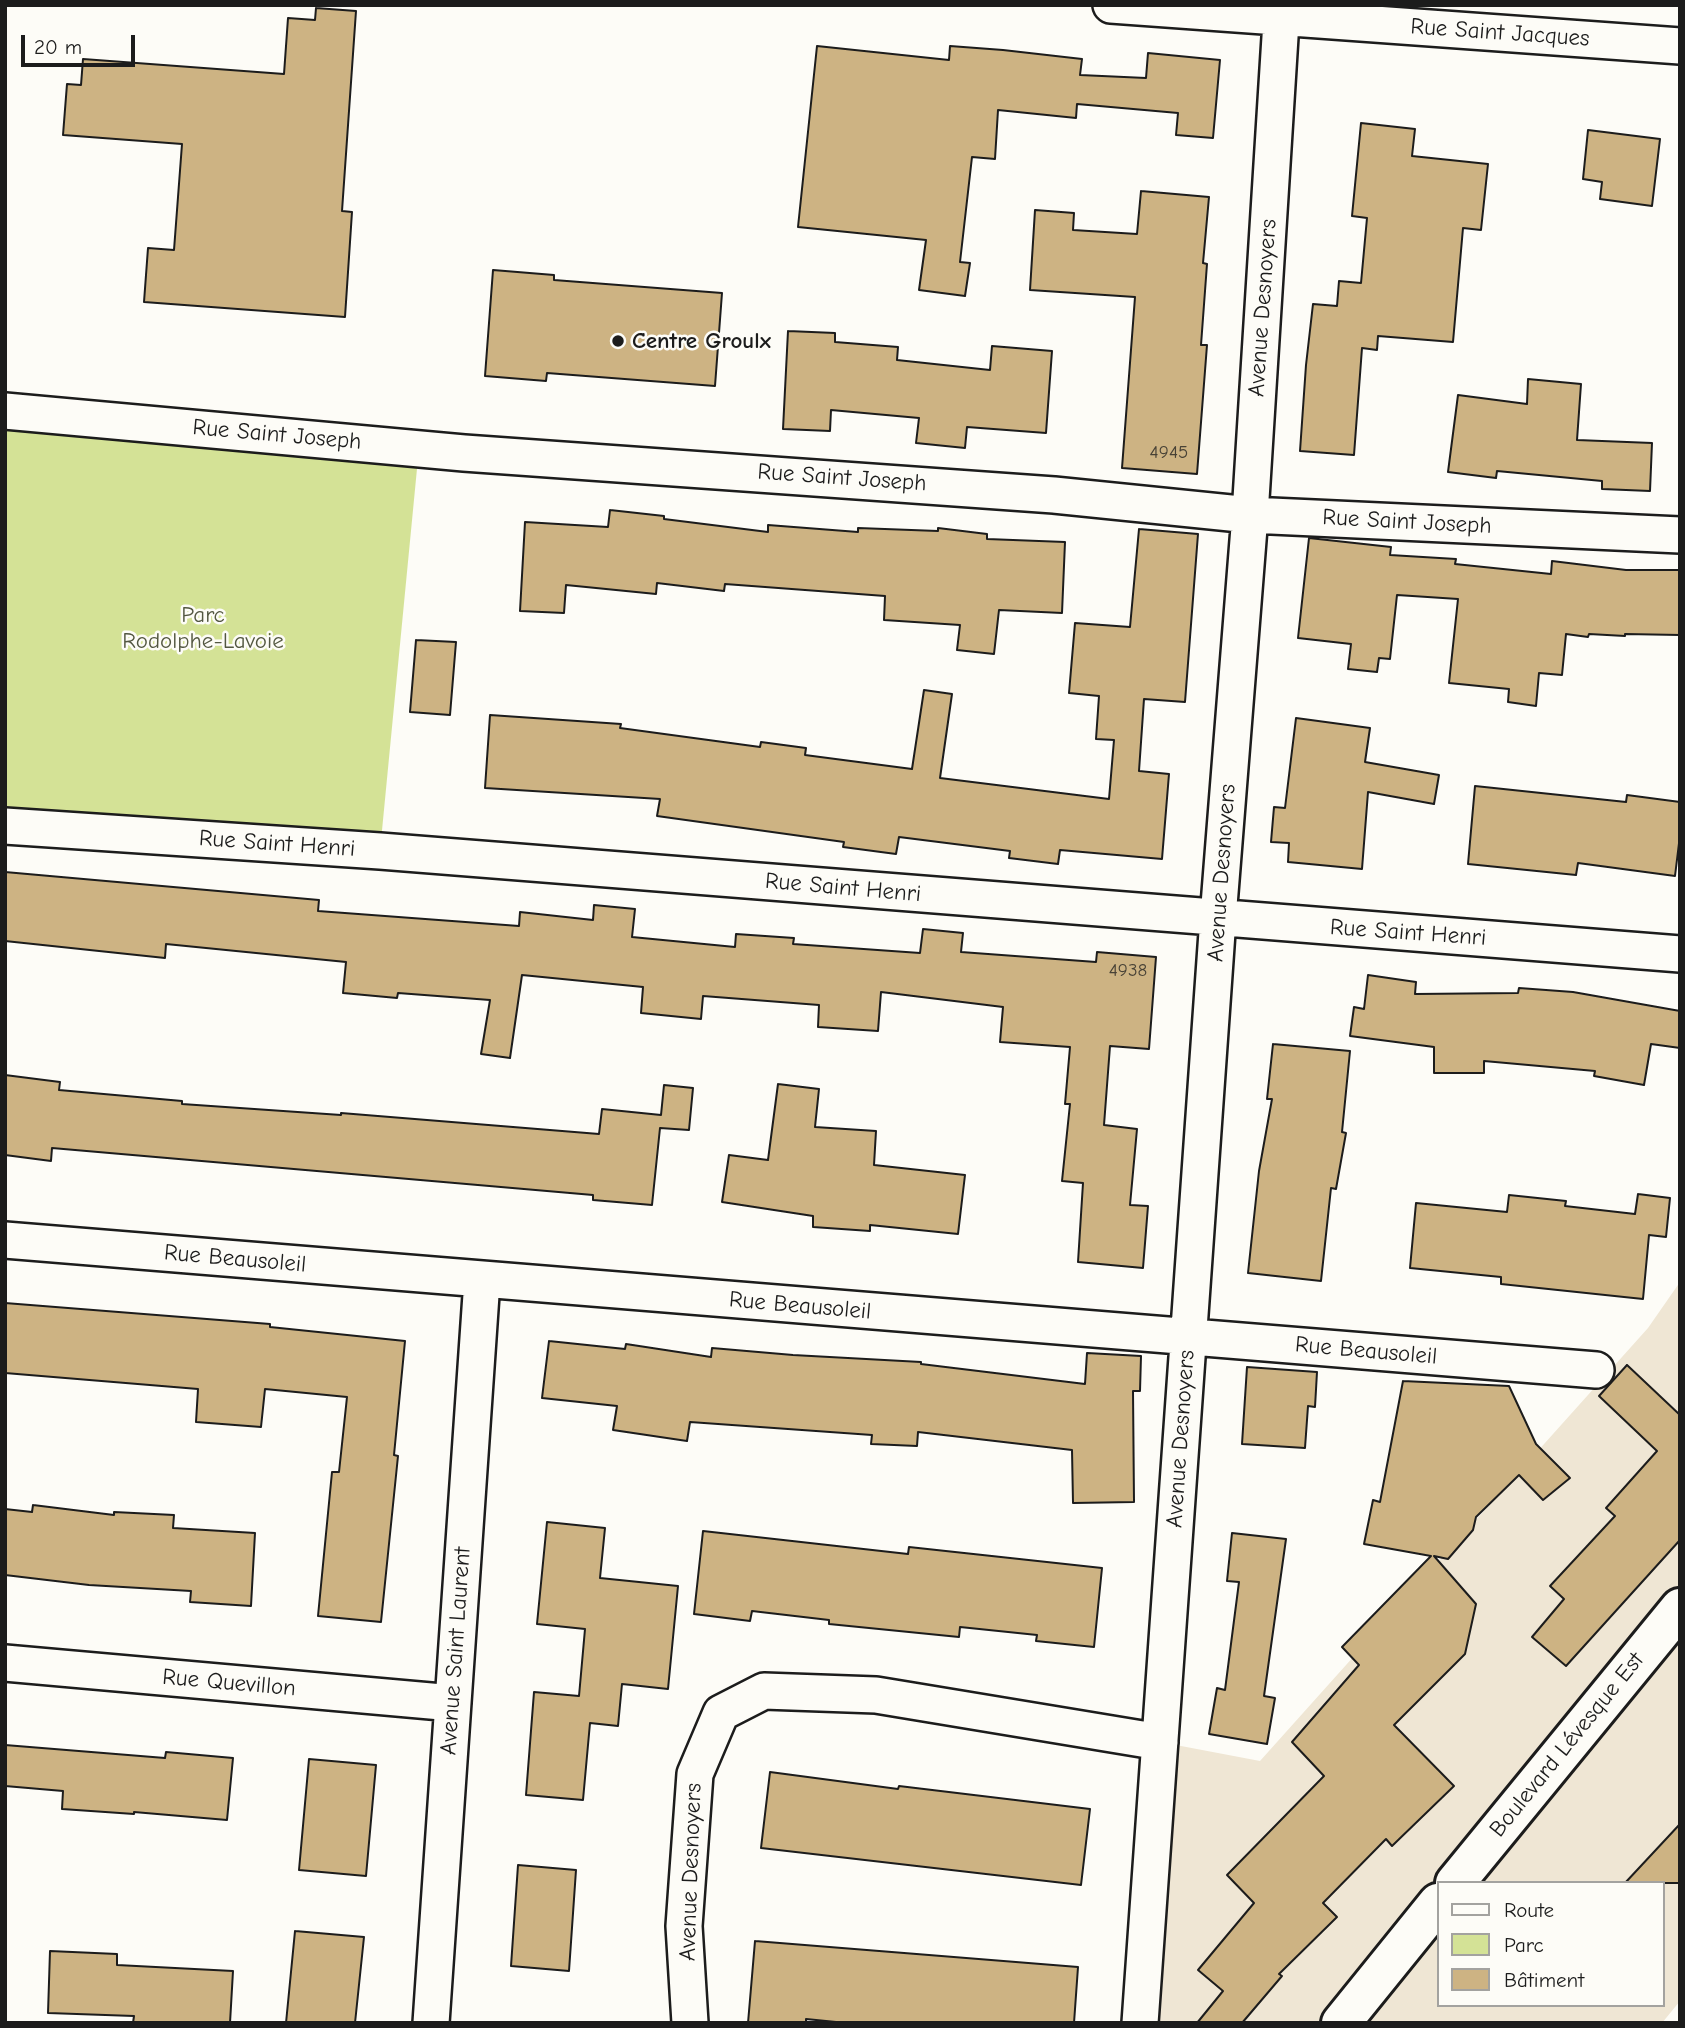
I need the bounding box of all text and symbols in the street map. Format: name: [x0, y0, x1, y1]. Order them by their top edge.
street label: Rue Saint Jacques: [1409, 13, 1591, 53]
scale bar: [24, 21, 138, 65]
text: 20 m: [34, 35, 82, 59]
street label: Avenue Desnoyers: [1243, 218, 1283, 398]
place label: Centre Groulx: [632, 327, 771, 355]
marker: Centre Groulx: [610, 333, 626, 349]
street label: Rue Saint Joseph: [191, 414, 363, 456]
house number: 4945: [1150, 442, 1188, 464]
street label: Rue Saint Joseph: [756, 458, 928, 498]
street label: Rue Saint Joseph: [1322, 504, 1492, 540]
park label: Parc Rodolphe-Lavoie: [122, 601, 284, 655]
street label: Avenue Desnoyers: [1202, 783, 1242, 963]
street label: Rue Saint Henri: [198, 825, 356, 863]
street label: Rue Saint Henri: [764, 867, 922, 909]
street label: Rue Saint Henri: [1329, 914, 1487, 952]
house number: 4938: [1109, 960, 1147, 982]
street label: Rue Beausoleil: [163, 1239, 307, 1279]
street label: Rue Beausoleil: [728, 1286, 872, 1326]
street label: Rue Beausoleil: [1294, 1331, 1438, 1371]
street label: Avenue Desnoyers: [1161, 1349, 1201, 1529]
street label: Avenue Saint Laurent: [435, 1546, 477, 1756]
street label: Boulevard Lévesque Est: [1484, 1647, 1650, 1843]
street label: Rue Quevillon: [161, 1663, 297, 1703]
street label: Avenue Desnoyers: [674, 1782, 708, 1962]
legend: [1436, 1881, 1664, 2007]
text: Route: [1504, 1898, 1554, 1922]
text: Parc: [1504, 1933, 1544, 1957]
text: Bâtiment: [1504, 1968, 1584, 1992]

